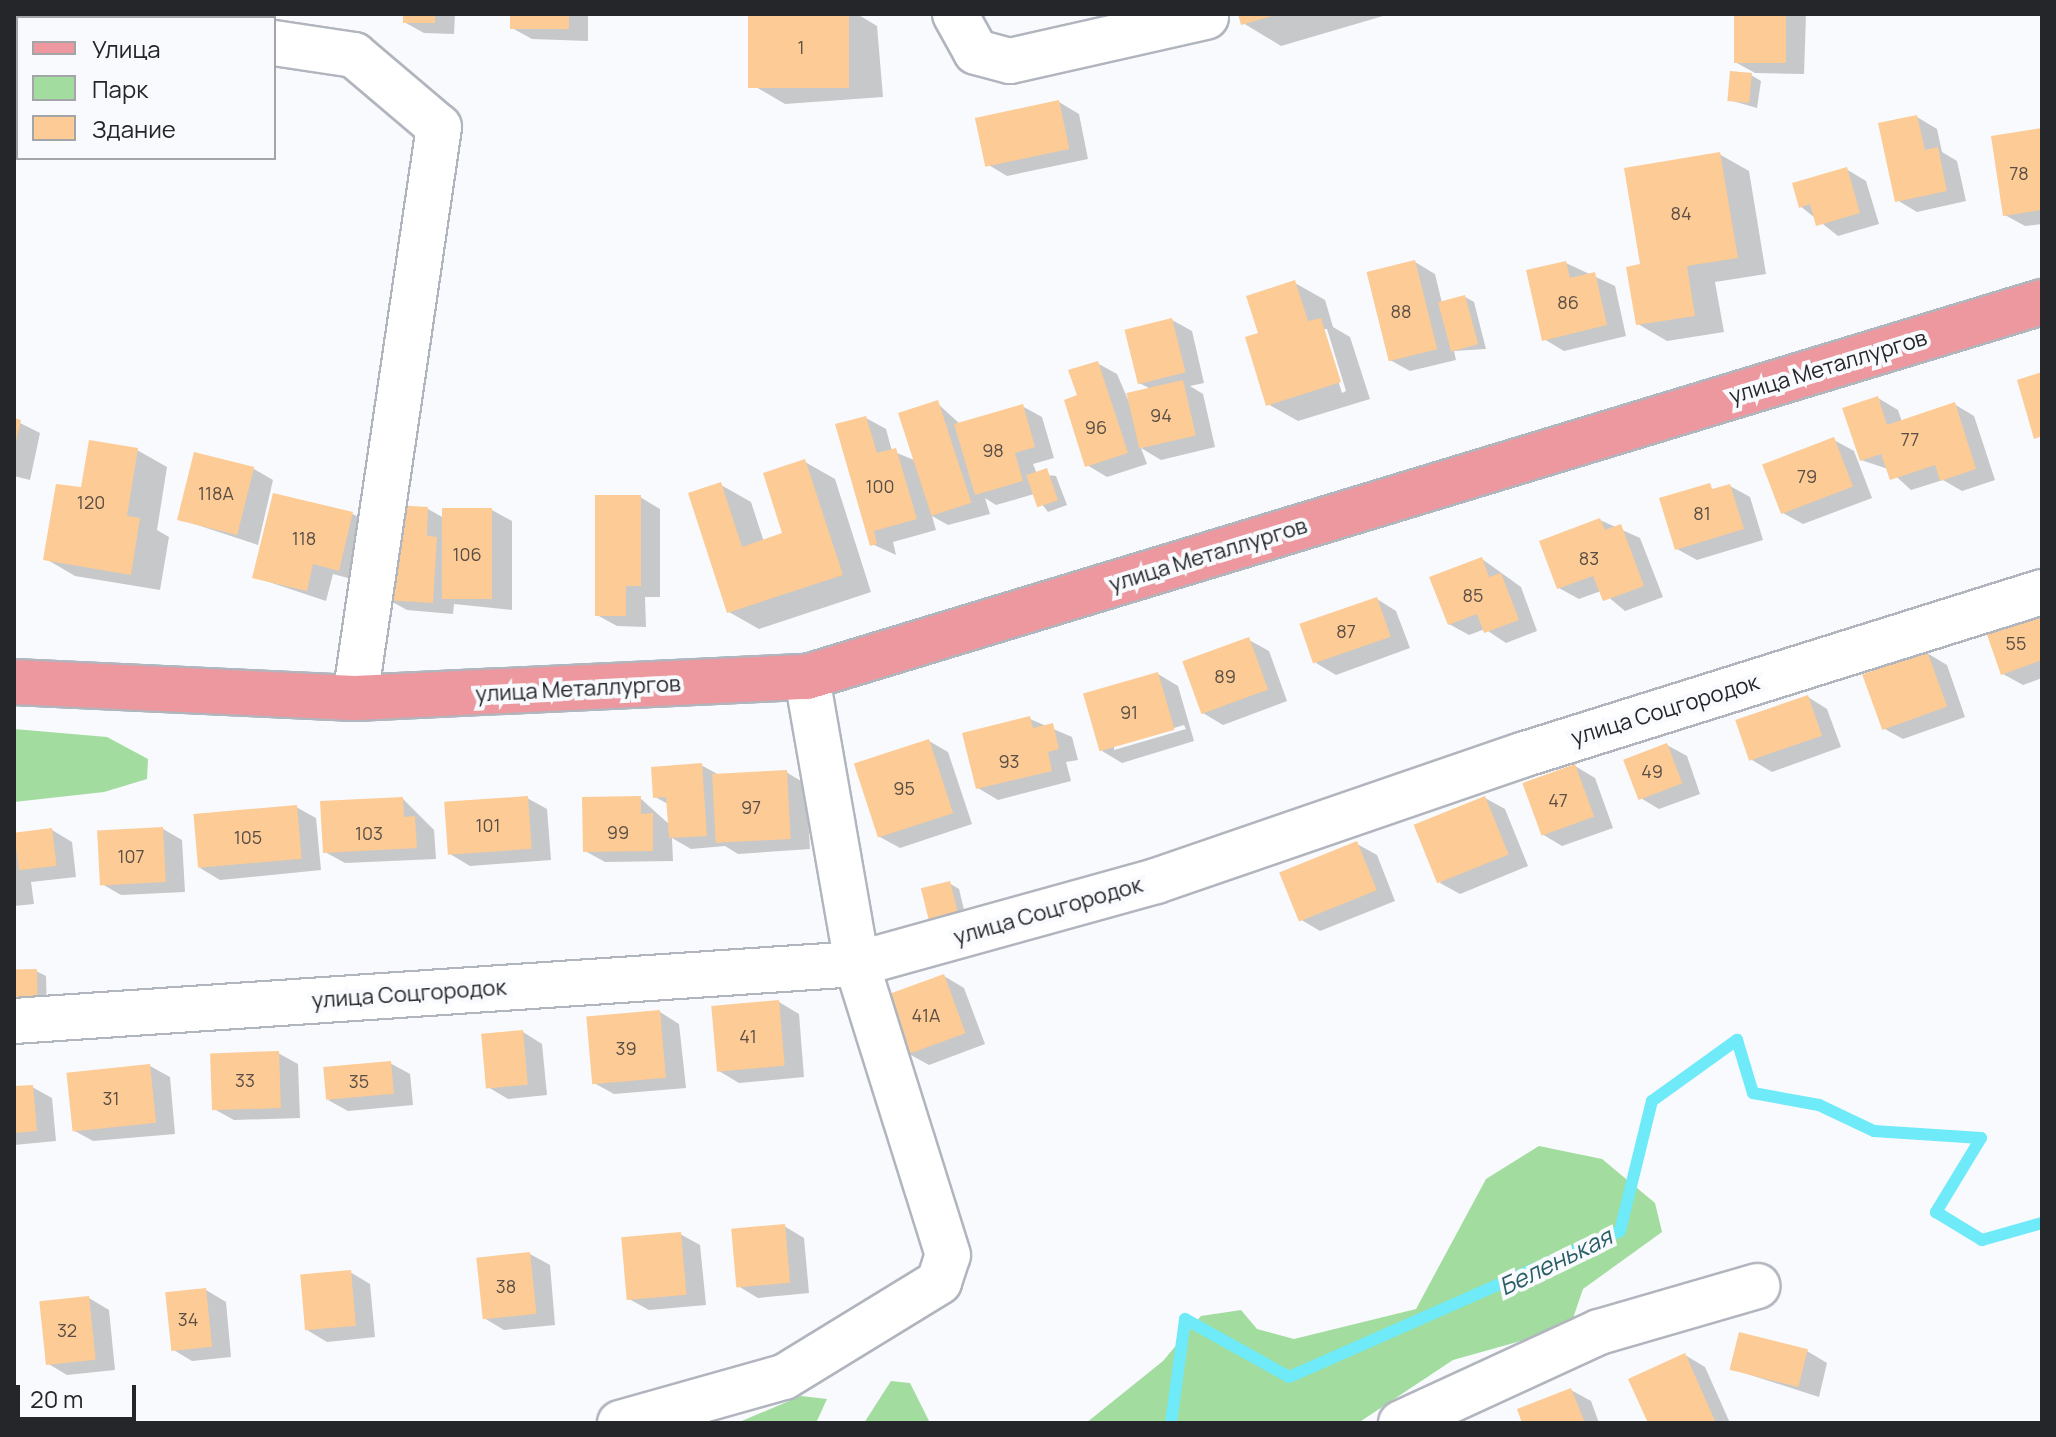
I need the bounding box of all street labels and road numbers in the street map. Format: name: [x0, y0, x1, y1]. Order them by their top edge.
street label: улица Металлургов: [1726, 324, 1930, 410]
street label: улица Металлургов: [1106, 512, 1310, 598]
street label: улица Соцгородок: [1568, 669, 1762, 751]
street label: улица Металлургов: [475, 670, 681, 708]
street label: улица Соцгородок: [951, 871, 1145, 951]
street label: улица Соцгородок: [311, 974, 507, 1014]

